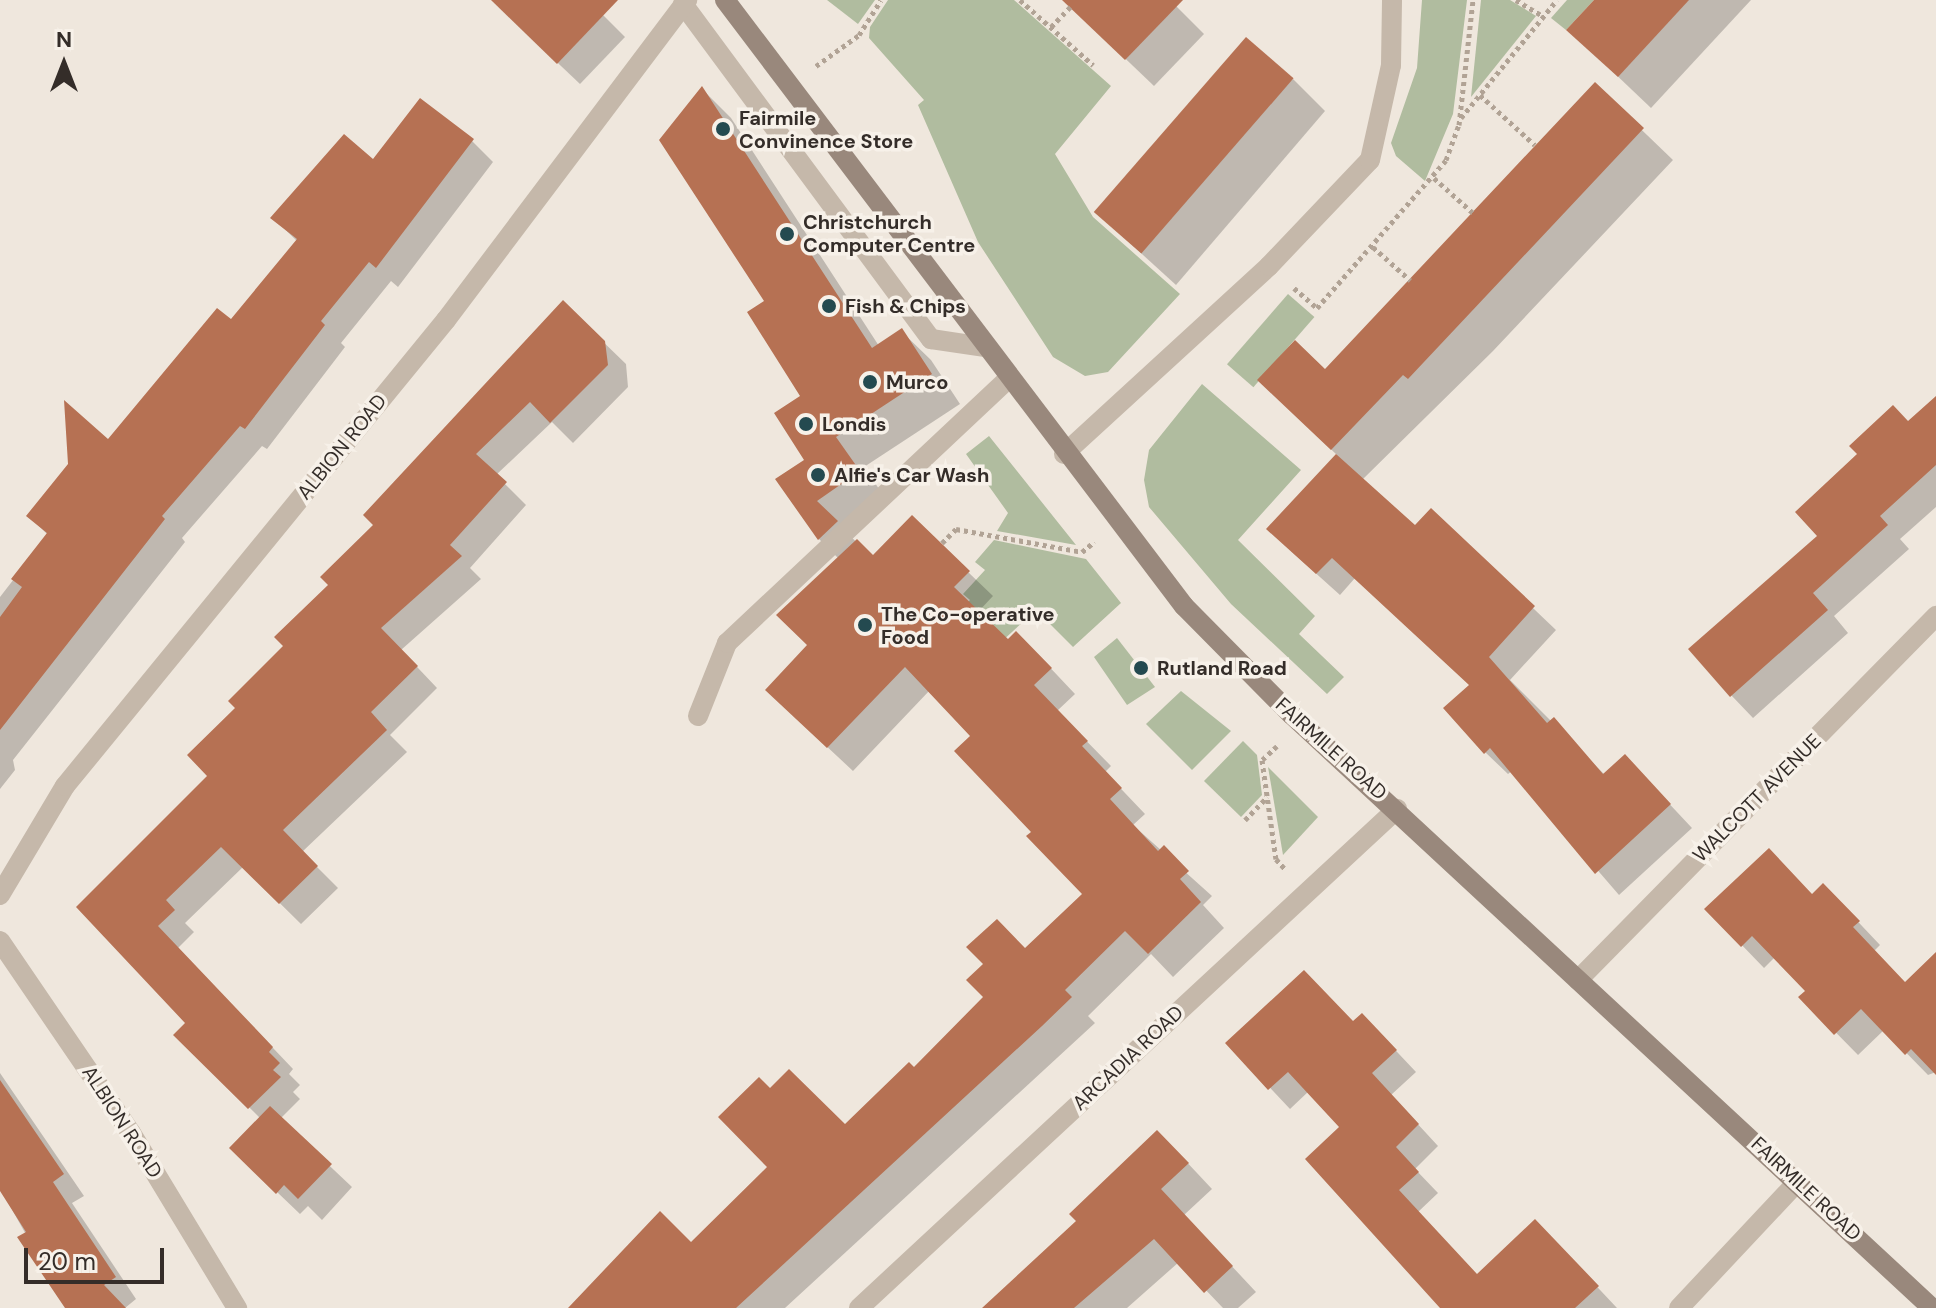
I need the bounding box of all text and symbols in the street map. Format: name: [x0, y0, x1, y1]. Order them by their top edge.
north arrow: [24, 24, 104, 104]
text: N: [56, 25, 72, 54]
place label: Fairmile Convinence Store: [739, 106, 913, 153]
marker: Fairmile Convinence Store: [714, 120, 732, 138]
place label: Christchurch Computer Centre: [803, 210, 975, 257]
marker: Christchurch Computer Centre: [778, 225, 796, 243]
place label: Fish & Chips: [845, 294, 966, 318]
marker: Fish & Chips: [820, 297, 838, 315]
place label: Murco: [886, 370, 948, 394]
marker: Murco: [861, 373, 879, 391]
street label: ALBION ROAD: [292, 389, 392, 505]
place label: Londis: [822, 412, 886, 436]
marker: Londis: [797, 415, 815, 433]
place label: Alfie's Car Wash: [834, 463, 989, 487]
marker: Alfie's Car Wash: [809, 466, 827, 484]
place label: The Co-operative Food: [881, 602, 1055, 649]
marker: The Co-operative Food: [856, 616, 874, 634]
place label: Rutland Road: [1157, 656, 1287, 680]
marker: Rutland Road: [1132, 659, 1150, 677]
street label: FAIRMILE ROAD: [1271, 693, 1391, 805]
street label: WALCOTT AVENUE: [1688, 729, 1826, 867]
street label: ARCADIA ROAD: [1068, 1001, 1188, 1115]
street label: ALBION ROAD: [77, 1062, 167, 1182]
street label: FAIRMILE ROAD: [1746, 1132, 1866, 1246]
scale bar: [28, 1232, 168, 1282]
text: 20 m: [38, 1246, 96, 1277]

